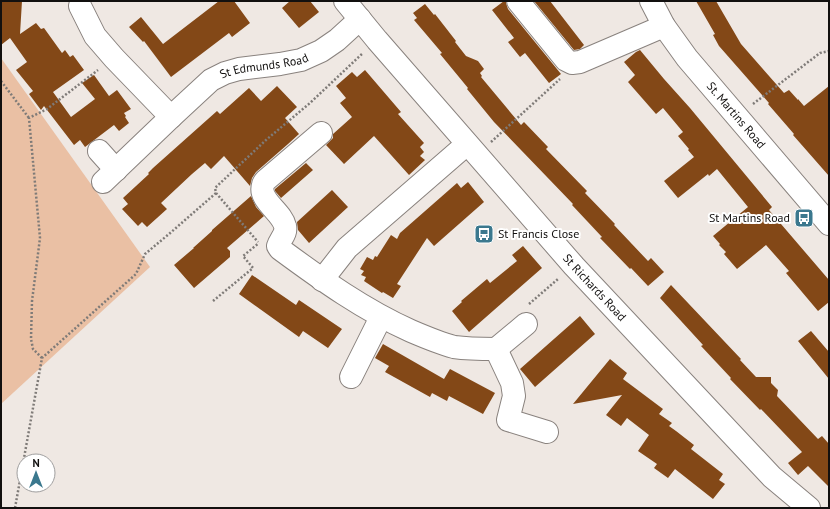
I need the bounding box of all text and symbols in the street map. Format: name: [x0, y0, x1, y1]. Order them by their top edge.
street label: St Edmunds Road: [217, 50, 311, 81]
street label: St. Martins Road: [704, 79, 769, 151]
bus stop icon: St Martins Road: [793, 207, 815, 229]
place label: St Martins Road: [709, 210, 790, 225]
bus stop icon: St Francis Close: [473, 223, 495, 245]
place label: St Francis Close: [498, 226, 579, 241]
street label: St Richards Road: [560, 251, 630, 324]
north arrow: [16, 453, 56, 493]
text: N: [32, 456, 40, 470]

